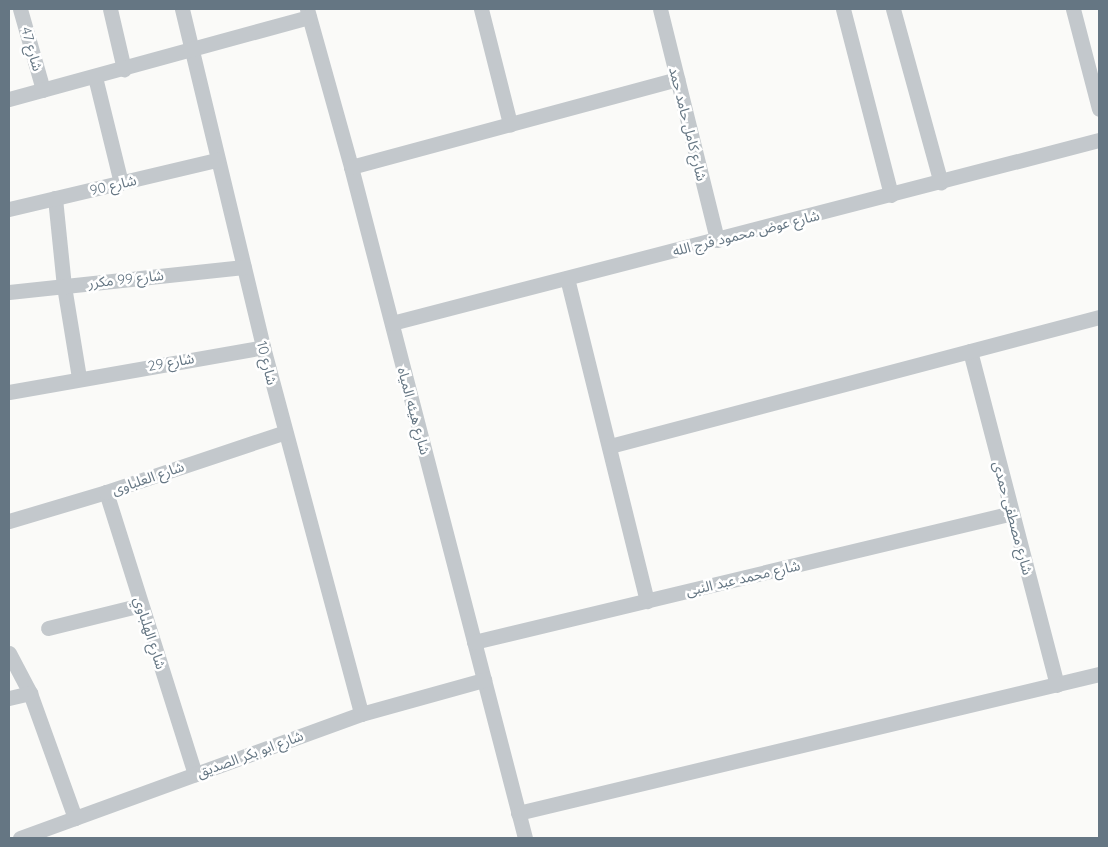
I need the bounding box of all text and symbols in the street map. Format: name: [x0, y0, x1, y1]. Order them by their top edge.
street label: شارع 47: [18, 25, 46, 73]
street label: شارع كامل حامد حمد: [666, 65, 710, 183]
street label: شارع 90: [88, 172, 138, 198]
street label: شارع عوض محمود فرج الله: [671, 207, 821, 259]
street label: شارع 99 مكرر: [87, 267, 165, 291]
street label: شارع 10: [253, 339, 281, 387]
street label: شارع 29: [147, 350, 195, 374]
street label: شارع هيئه المياه: [394, 365, 434, 457]
street label: شارع العلباوى: [110, 458, 186, 498]
street label: شارع مصطفى حمدى: [990, 459, 1036, 577]
street label: شارع محمد عبد النبى: [684, 557, 802, 599]
street label: شارع الهلباوي: [130, 595, 170, 671]
street label: شارع ابو بكر الصديق: [194, 727, 306, 781]

